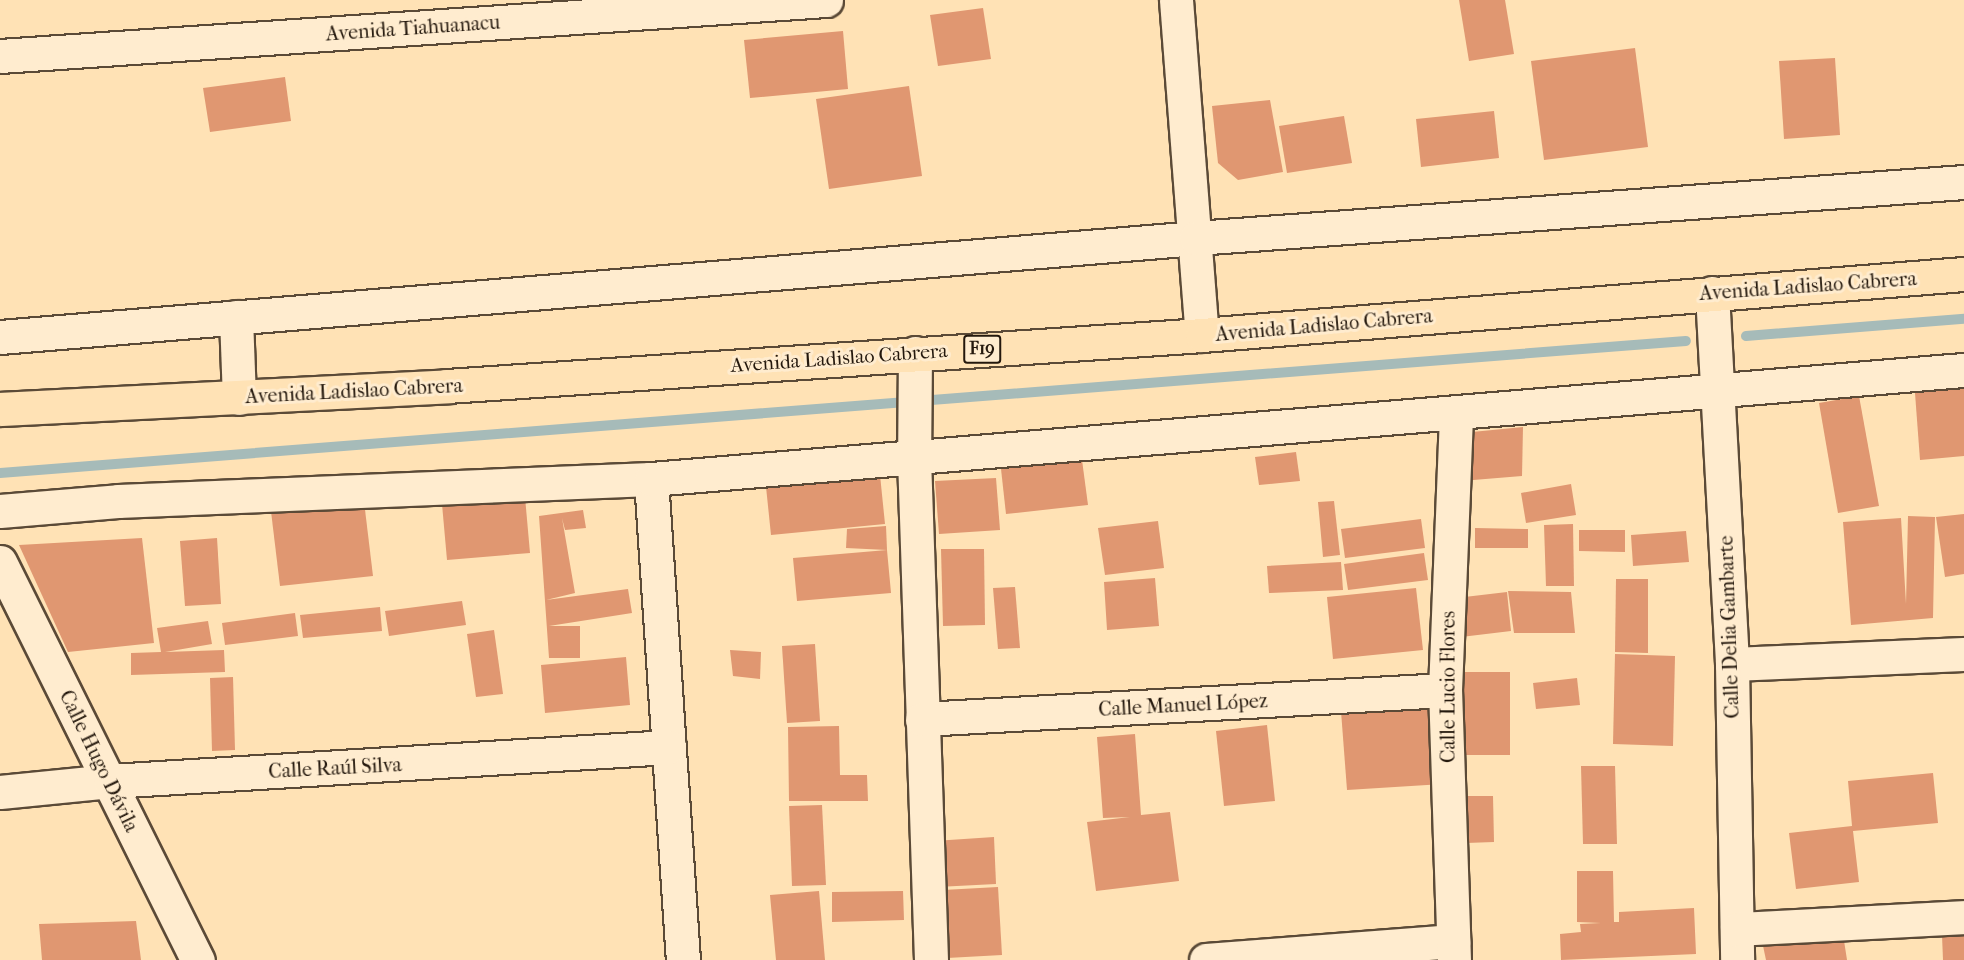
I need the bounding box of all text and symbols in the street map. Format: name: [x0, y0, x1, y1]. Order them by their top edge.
street label: Avenida Tiahuanacu: [325, 10, 501, 46]
street label: Avenida Ladislao Cabrera: [1699, 266, 1917, 306]
street label: Avenida Ladislao Cabrera: [1215, 304, 1433, 346]
road number: F19: [962, 334, 1002, 364]
street label: Avenida Ladislao Cabrera: [730, 338, 948, 378]
street label: Avenida Ladislao Cabrera: [245, 373, 463, 409]
street label: Calle Delia Gambarte: [1714, 535, 1744, 719]
street label: Calle Lucio Flores: [1436, 611, 1460, 763]
street label: Calle Hugo Dávila: [54, 686, 144, 836]
street label: Calle Manuel López: [1098, 689, 1268, 721]
street label: Calle Raúl Silva: [268, 753, 402, 783]

